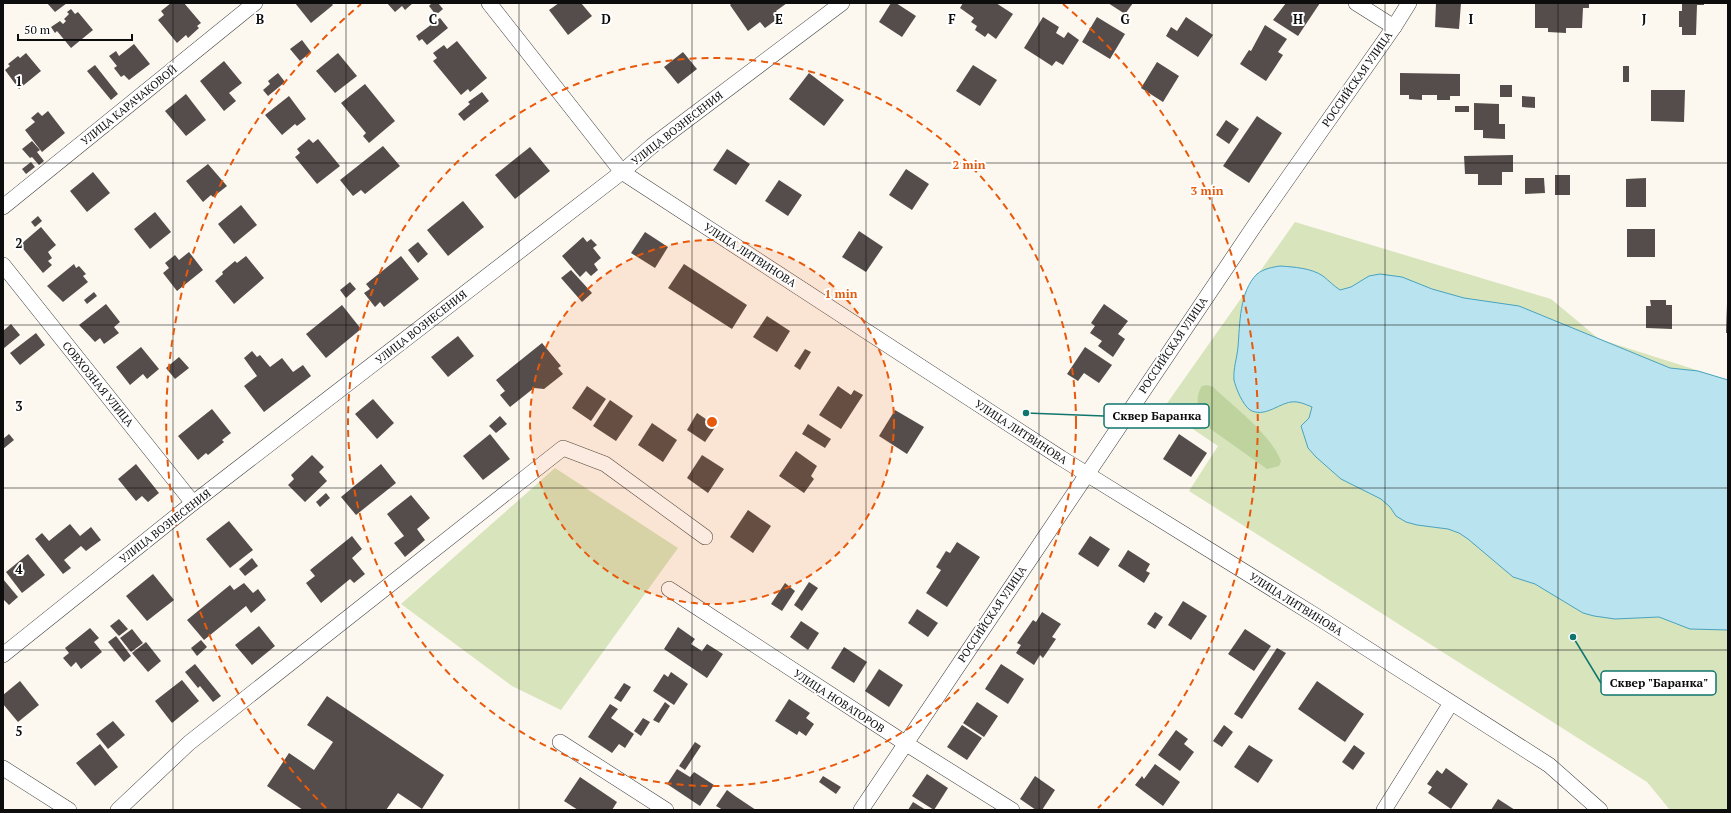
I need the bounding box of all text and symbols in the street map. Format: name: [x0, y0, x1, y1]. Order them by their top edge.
text: B: [256, 10, 264, 28]
text: C: [429, 10, 437, 28]
text: D: [601, 10, 611, 28]
text: E: [775, 10, 783, 28]
text: F: [948, 10, 956, 28]
text: G: [1120, 10, 1130, 28]
text: H: [1293, 10, 1303, 28]
text: I: [1469, 10, 1474, 28]
text: J: [1642, 10, 1647, 28]
scale bar: [18, 16, 132, 42]
text: 50 m: [24, 22, 51, 37]
street label: РОССИЙСКАЯ УЛИЦА: [1319, 28, 1396, 129]
street label: УЛИЦА КАРАЧАКОВОЙ: [78, 62, 180, 148]
text: 1: [15, 72, 23, 90]
street label: УЛИЦА ВОЗНЕСЕНИЯ: [628, 88, 726, 168]
text: 2 min: [953, 157, 986, 172]
text: 3 min: [1191, 183, 1224, 198]
street label: УЛИЦА ЛИТВИНОВА: [701, 220, 799, 290]
text: 2: [15, 234, 23, 252]
text: 1 min: [825, 286, 858, 301]
street label: УЛИЦА ВОЗНЕСЕНИЯ: [372, 287, 470, 367]
street label: РОССИЙСКАЯ УЛИЦА: [1136, 294, 1211, 396]
street label: СОВХОЗНАЯ УЛИЦА: [59, 339, 137, 430]
text: 3: [15, 397, 23, 415]
street label: УЛИЦА ЛИТВИНОВА: [972, 397, 1070, 467]
callout: Сквер Баранка: [1104, 404, 1209, 428]
text: Сквер Баранка: [1113, 408, 1202, 423]
centre of rings: [705, 415, 719, 429]
street label: УЛИЦА ВОЗНЕСЕНИЯ: [116, 486, 214, 566]
text: 4: [15, 560, 23, 578]
street label: РОССИЙСКАЯ УЛИЦА: [955, 563, 1030, 665]
street label: УЛИЦА ЛИТВИНОВА: [1247, 570, 1346, 639]
street label: УЛИЦА НОВАТОРОВ: [791, 666, 887, 736]
callout: Сквер "Баранка": [1601, 671, 1716, 695]
text: Сквер "Баранка": [1610, 675, 1708, 690]
text: 5: [15, 722, 23, 740]

